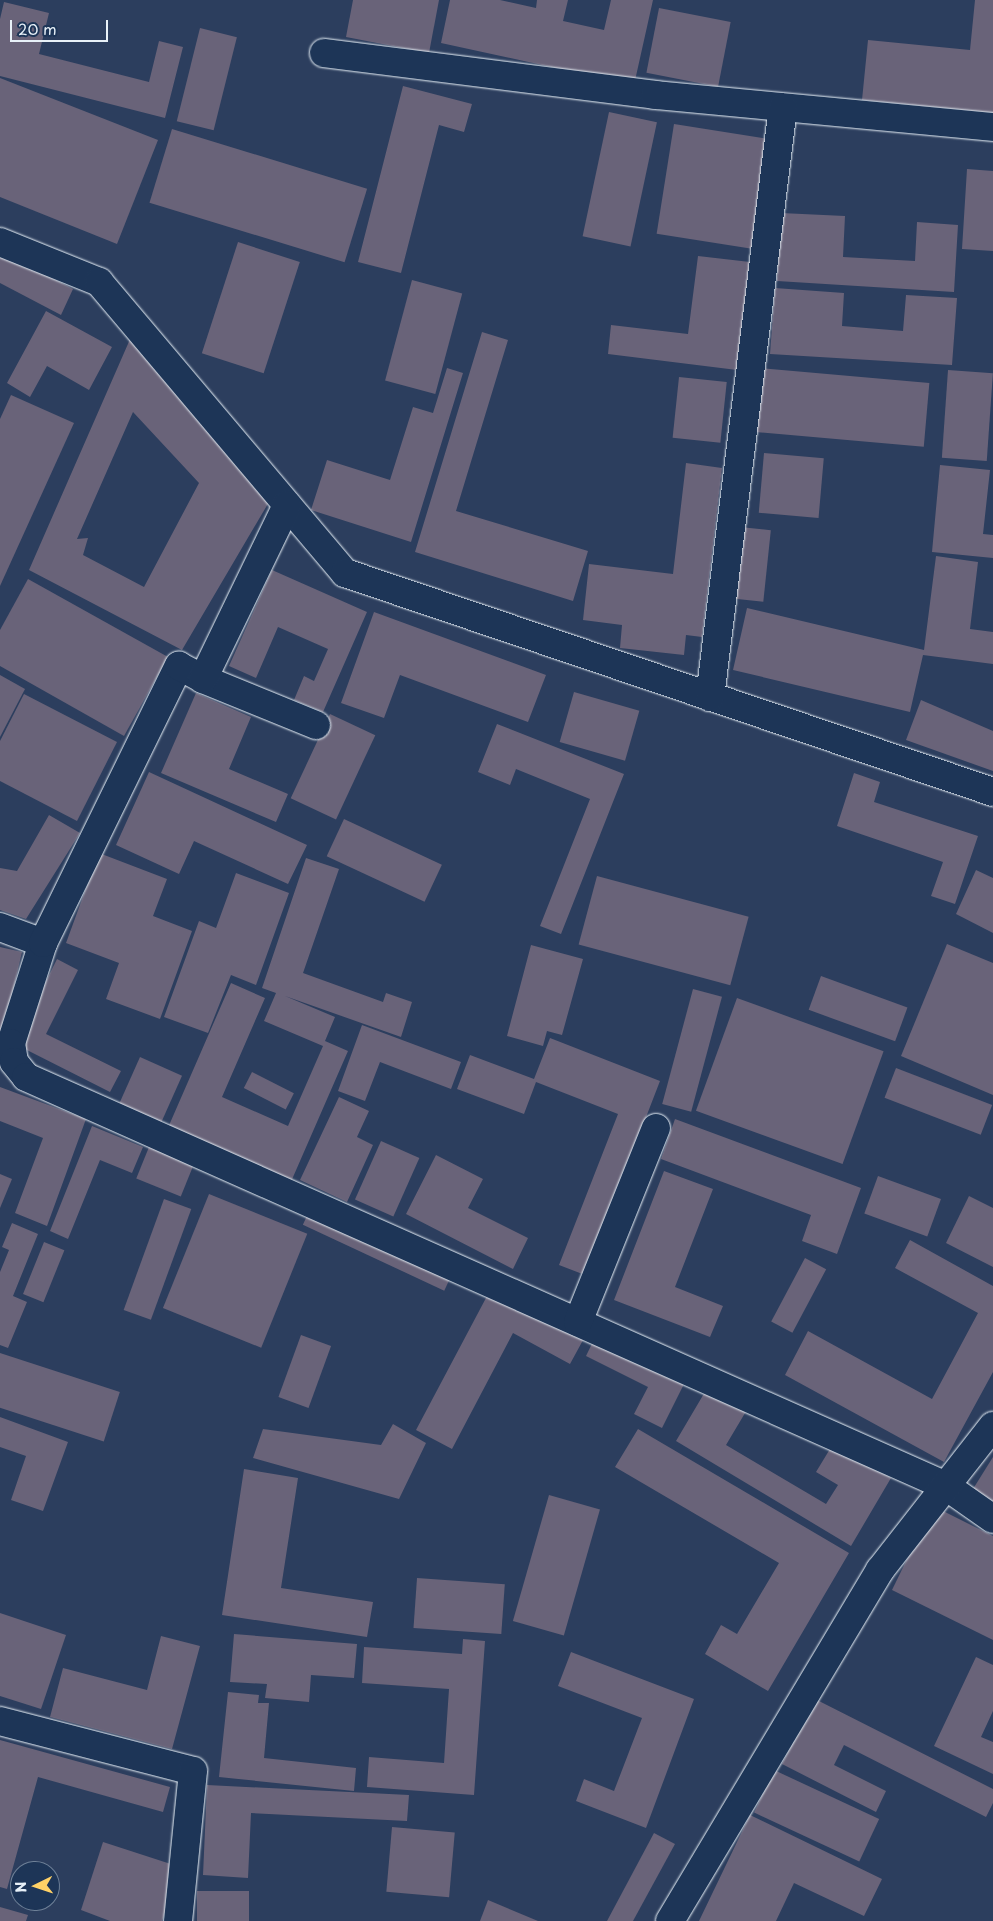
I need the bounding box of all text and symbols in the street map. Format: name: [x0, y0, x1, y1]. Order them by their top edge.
scale bar: [12, 10, 110, 42]
text: 20 m: [18, 17, 57, 40]
north arrow: [10, 1861, 60, 1911]
text: N: [10, 1881, 31, 1893]

